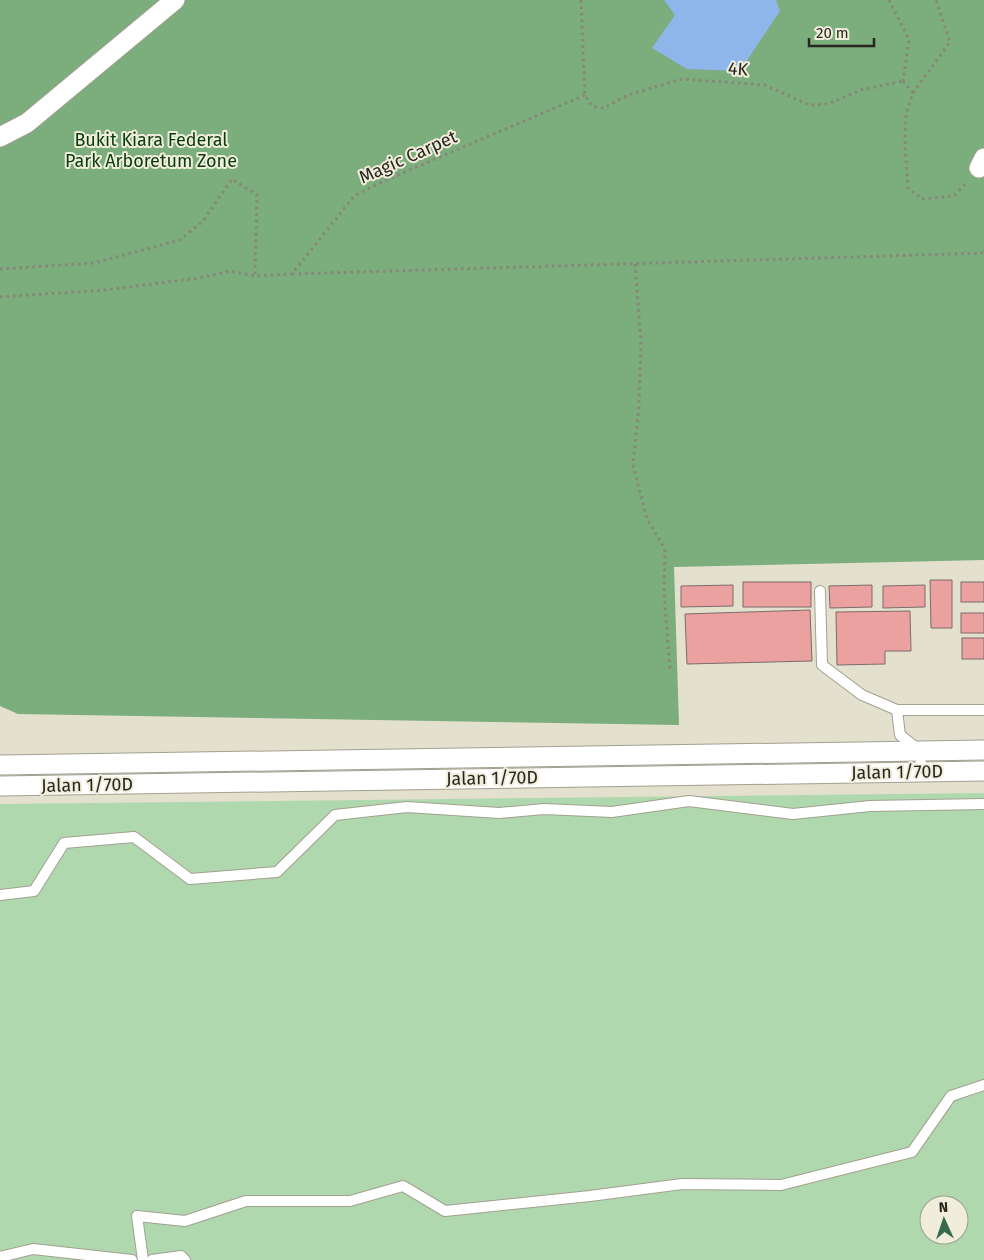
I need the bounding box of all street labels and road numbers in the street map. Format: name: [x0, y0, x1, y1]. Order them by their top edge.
street label: 4K: [727, 57, 749, 81]
street label: Magic Carpet: [356, 125, 461, 188]
street label: Jalan 1/70D: [851, 760, 943, 784]
street label: Jalan 1/70D: [446, 766, 538, 790]
street label: Jalan 1/70D: [41, 773, 133, 797]

